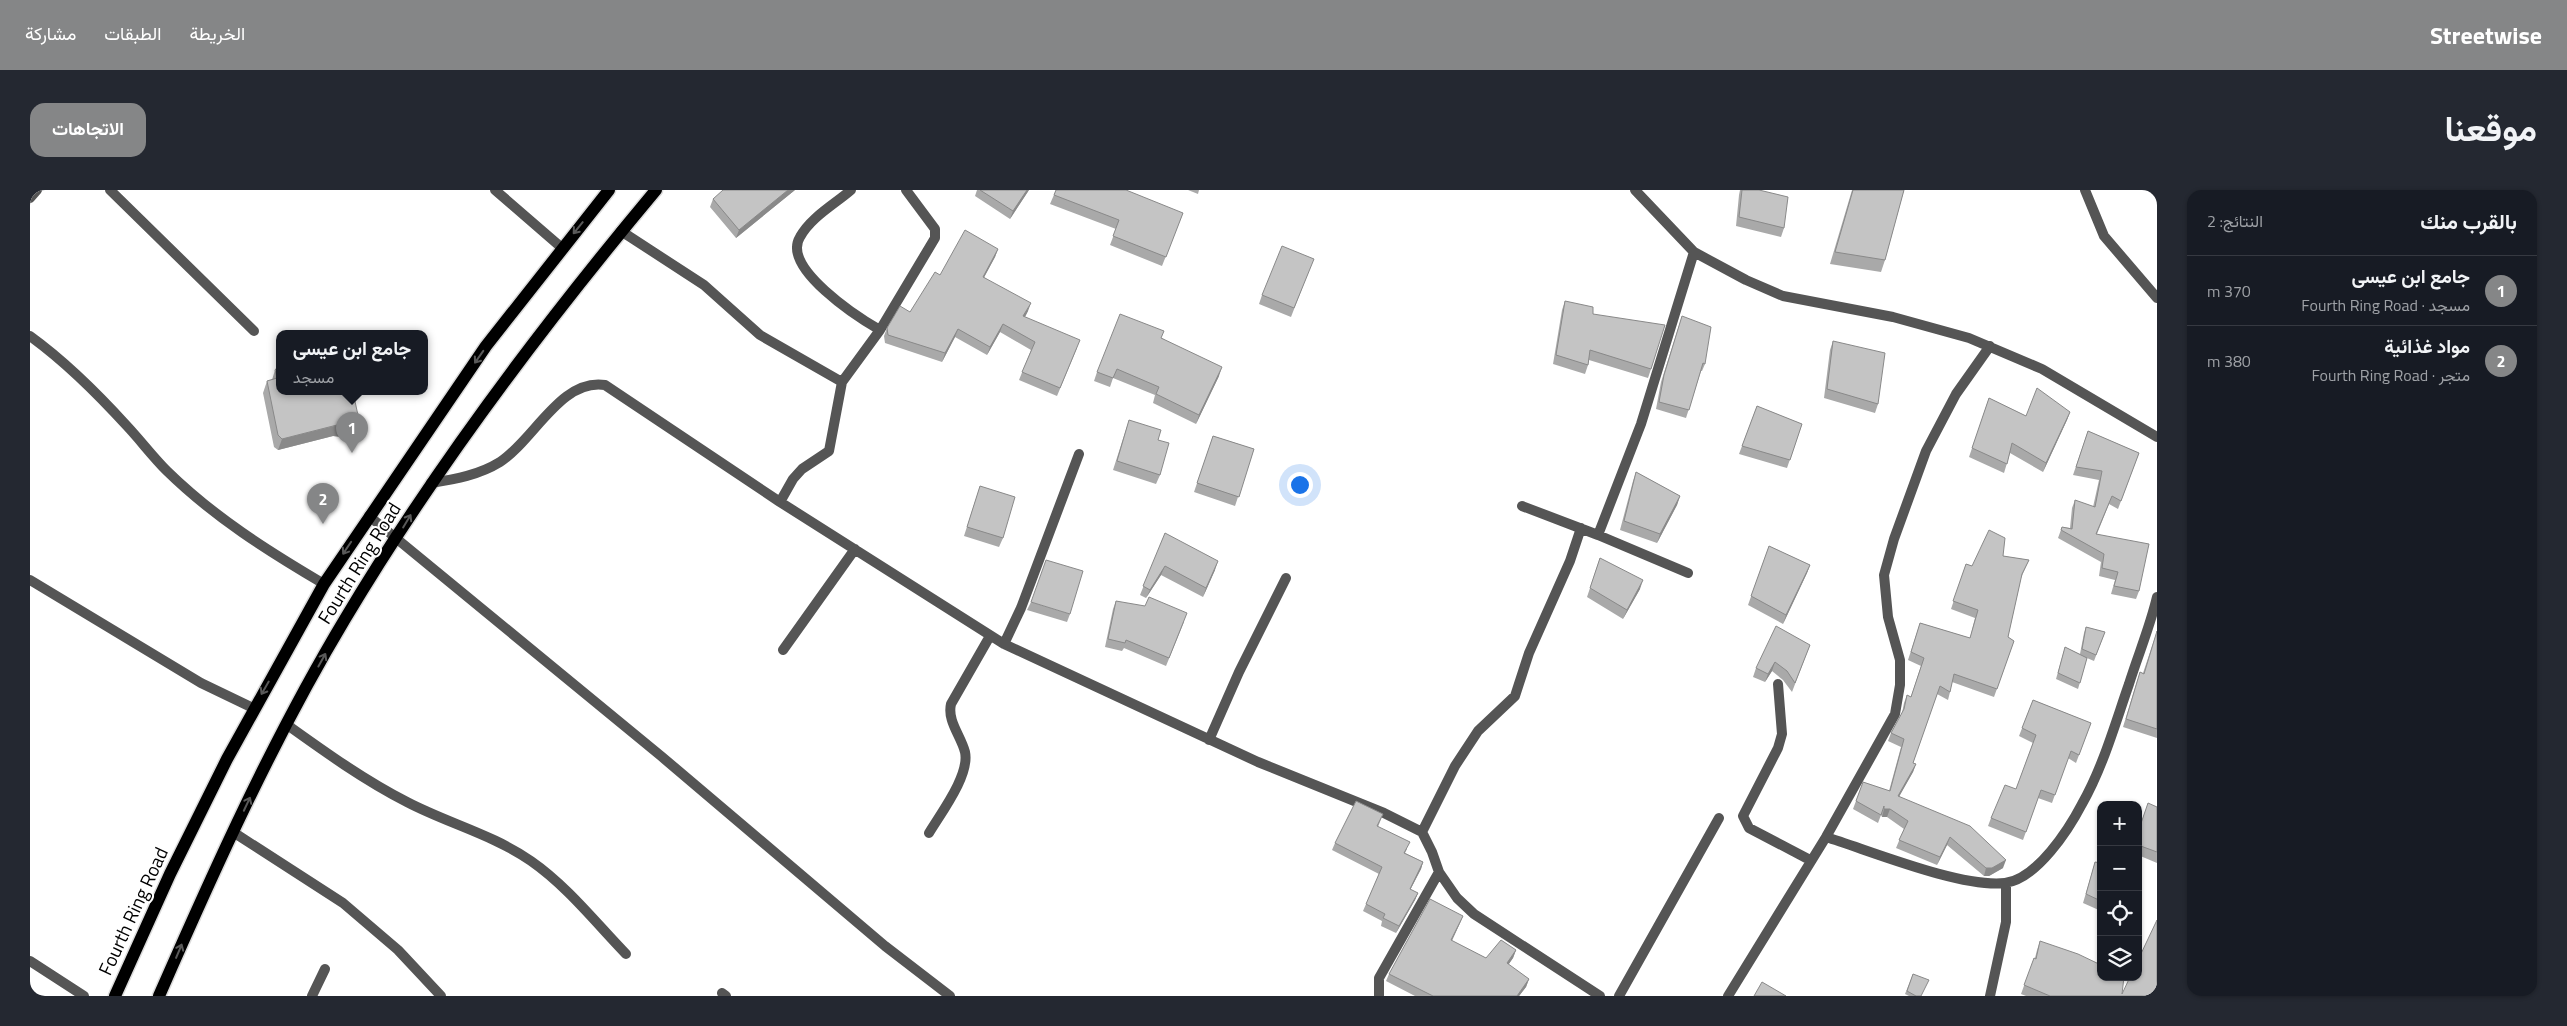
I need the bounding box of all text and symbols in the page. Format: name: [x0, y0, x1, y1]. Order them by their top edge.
text: Streetwise: [2430, 17, 2542, 53]
text: مشاركة: [25, 20, 76, 47]
text: الطبقات: [104, 20, 161, 47]
text: الخريطة: [189, 20, 245, 47]
text: موقعنا: [2444, 101, 2537, 155]
button: الاتجاهات: [30, 103, 146, 157]
text: بالقرب منك: [2420, 205, 2517, 237]
text: النتائج: 2: [2207, 209, 2263, 233]
one-way arrow: [573, 221, 584, 234]
text: جامع ابن عيسى: [2351, 261, 2470, 290]
text: 370 m: [2207, 279, 2251, 303]
text: 1: [2497, 279, 2505, 303]
text: مسجد · Fourth Ring Road: [2301, 293, 2470, 317]
popup: [276, 330, 428, 395]
text: مواد غذائية: [2384, 331, 2470, 360]
text: جامع ابن عيسى: [293, 333, 411, 362]
one-way arrow: [474, 349, 484, 363]
text: 380 m: [2207, 349, 2251, 373]
text: 2: [2497, 349, 2505, 373]
text: متجر · Fourth Ring Road: [2311, 363, 2470, 387]
text: مسجد: [293, 365, 334, 389]
pin: 1: [336, 412, 368, 453]
your location: [1287, 472, 1313, 498]
pin: 2: [307, 483, 339, 524]
street label: Fourth Ring Road: [310, 496, 408, 629]
one-way arrow: [402, 515, 412, 529]
one-way arrow: [342, 541, 352, 555]
one-way arrow: [317, 652, 327, 667]
one-way arrow: [260, 681, 270, 696]
one-way arrow: [242, 797, 252, 812]
map controls: [2097, 801, 2142, 981]
button: +: [2097, 801, 2142, 846]
street label: Fourth Ring Road: [90, 842, 175, 980]
button: −: [2097, 846, 2142, 891]
button: locate: [2097, 891, 2142, 936]
button: layers: [2097, 936, 2142, 981]
one-way arrow: [174, 944, 184, 959]

